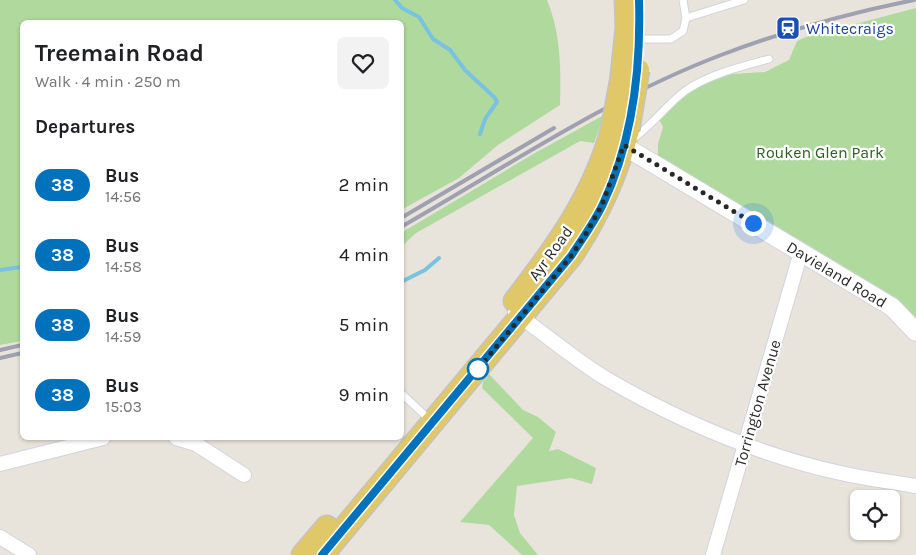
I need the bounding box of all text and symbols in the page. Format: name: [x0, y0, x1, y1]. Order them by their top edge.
station icon: Whitecraigs: [775, 15, 801, 41]
place label: Whitecraigs: [806, 19, 894, 38]
button: heart: [337, 37, 389, 89]
text: Treemain Road: [35, 39, 204, 67]
text: Walk · 4 min · 250 m: [35, 72, 181, 91]
text: Departures: [35, 116, 135, 138]
park label: Rouken Glen Park: [756, 143, 884, 162]
text: Bus: [105, 165, 139, 187]
text: 38: [51, 174, 74, 196]
text: 2 min: [339, 174, 389, 196]
text: 14:56: [105, 187, 141, 206]
your location: [741, 211, 766, 236]
street label: Ayr Road: [524, 222, 576, 284]
text: Bus: [105, 235, 139, 257]
street label: Davieland Road: [783, 237, 890, 312]
text: 38: [51, 244, 74, 266]
text: 4 min: [339, 244, 389, 266]
text: 14:58: [105, 257, 142, 276]
text: Bus: [105, 305, 139, 327]
text: 38: [51, 314, 74, 336]
text: 5 min: [339, 314, 389, 336]
text: 14:59: [105, 327, 141, 346]
street label: Torrington Avenue: [730, 337, 785, 469]
unlabelled marker: [467, 358, 489, 380]
text: Bus: [105, 375, 139, 397]
text: 38: [51, 384, 74, 406]
text: 9 min: [339, 384, 389, 406]
text: 15:03: [105, 397, 142, 416]
map controls: [850, 490, 900, 540]
button: locate: [850, 490, 900, 540]

